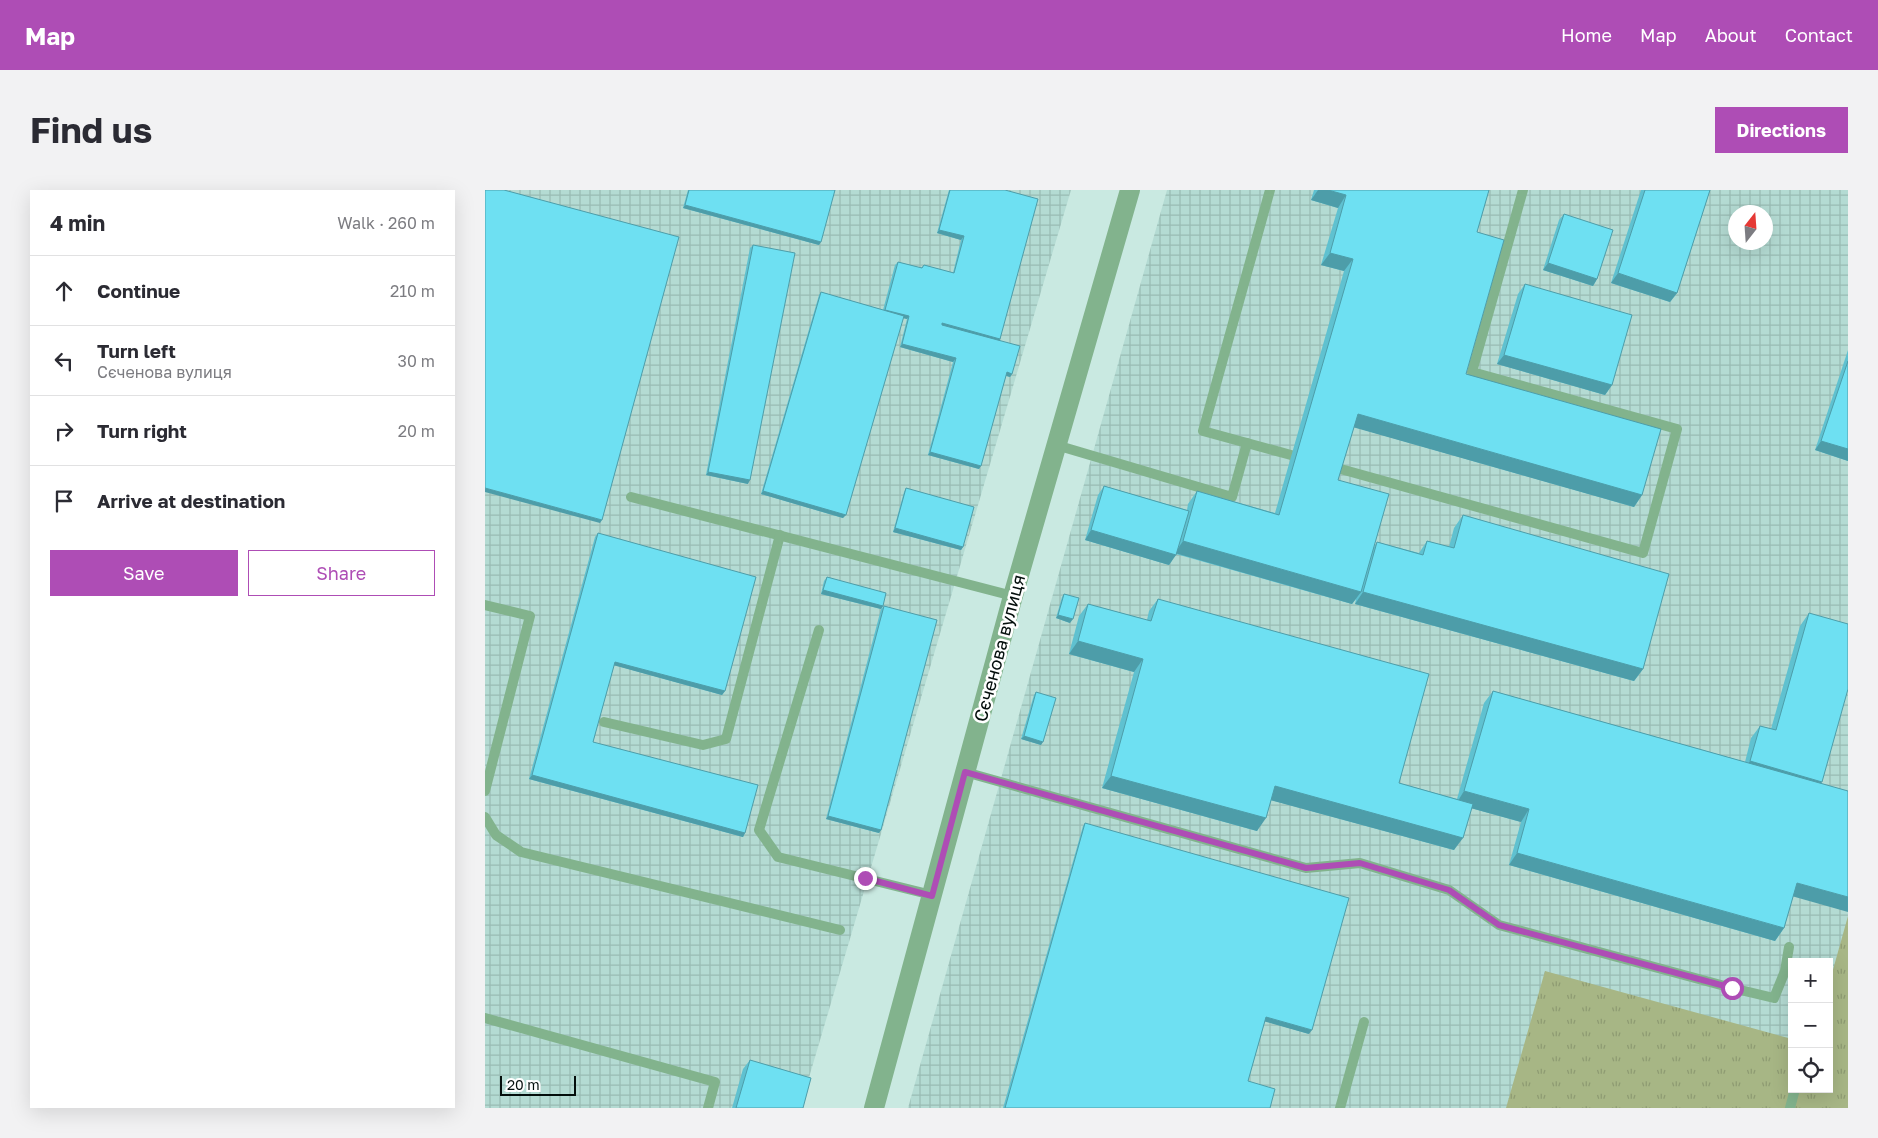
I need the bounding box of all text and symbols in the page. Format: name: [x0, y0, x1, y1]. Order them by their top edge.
text: Map: [25, 21, 75, 50]
text: Home: [1561, 24, 1612, 46]
text: Map: [1640, 24, 1677, 46]
text: About: [1705, 24, 1757, 46]
text: Contact: [1785, 24, 1853, 46]
button: Directions: [1715, 107, 1848, 153]
text: Find us: [30, 109, 152, 151]
north arrow: [1728, 205, 1773, 250]
text: 4 min: [50, 210, 105, 236]
text: Walk · 260 m: [337, 213, 435, 233]
icon: ahead: [50, 277, 78, 305]
text: Continue: [97, 279, 180, 302]
text: 210 m: [390, 281, 435, 301]
text: Turn left: [97, 339, 176, 362]
icon: left: [50, 347, 78, 375]
text: 30 m: [398, 351, 435, 371]
text: Сєченова вулиця: [97, 362, 232, 382]
icon: right: [50, 417, 78, 445]
text: Turn right: [97, 419, 187, 442]
text: 20 m: [398, 421, 435, 441]
icon: arrive: [50, 487, 78, 515]
text: Arrive at destination: [97, 489, 285, 512]
button: Save: [50, 550, 238, 596]
button: Share: [248, 550, 435, 596]
street label: Сєченова вулиця: [969, 572, 1029, 724]
route end: [854, 867, 877, 890]
map controls: [1788, 958, 1833, 1093]
button: +: [1788, 958, 1833, 1003]
route start: [1721, 977, 1744, 1000]
button: −: [1788, 1003, 1833, 1048]
button: locate: [1788, 1048, 1833, 1093]
scale bar: [500, 1073, 576, 1096]
text: 20 m: [507, 1076, 540, 1093]

